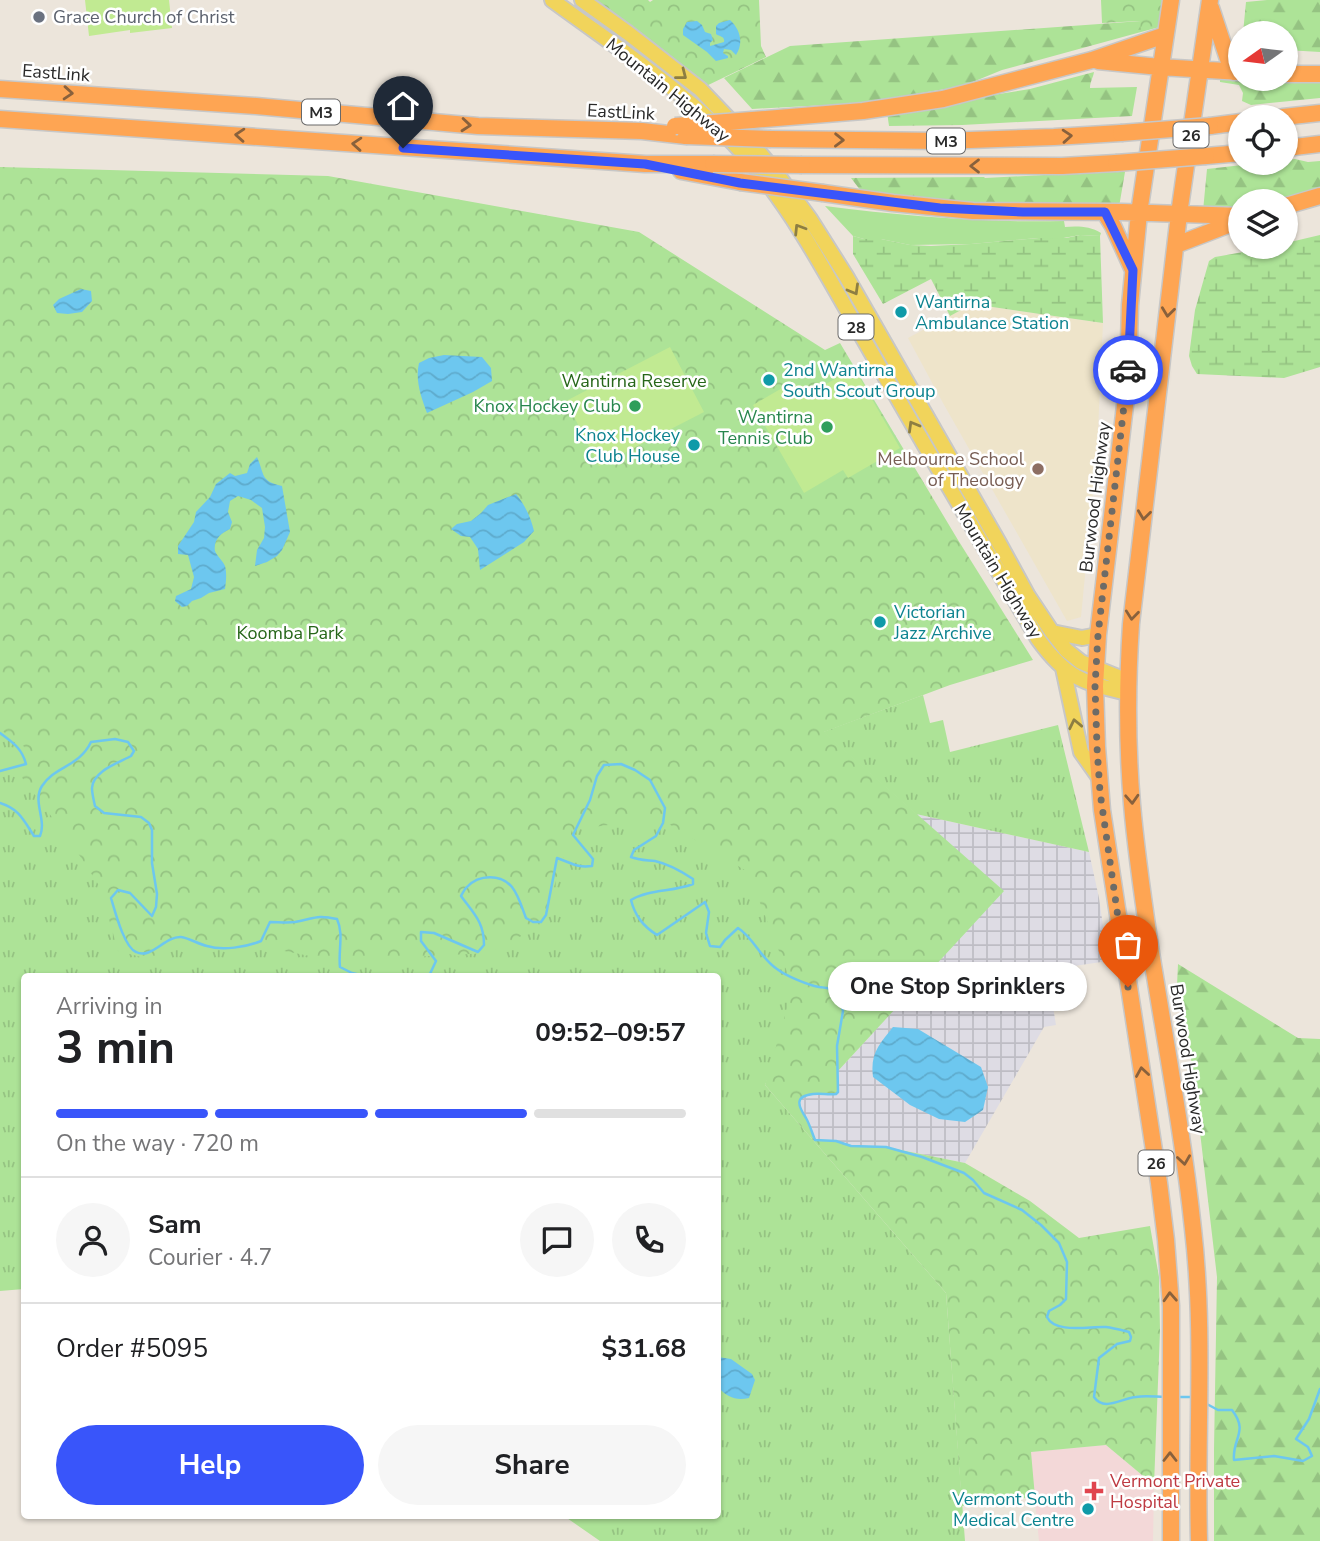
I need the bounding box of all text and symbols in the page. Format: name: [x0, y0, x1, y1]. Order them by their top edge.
place label: Grace Church of Christ: [53, 5, 235, 29]
marker: Grace Church of Christ: [31, 9, 47, 25]
north arrow: [1228, 21, 1298, 91]
map controls: [1228, 21, 1298, 259]
street label: Mountain Highway: [601, 33, 736, 148]
street label: EastLink: [21, 59, 92, 87]
one-way arrow: [674, 67, 686, 80]
pin: [373, 76, 433, 148]
one-way arrow: [63, 86, 74, 101]
icon: home: [384, 87, 422, 125]
street label: EastLink: [586, 98, 657, 126]
road number: M3: [302, 100, 340, 124]
button: locate: [1228, 105, 1298, 175]
one-way arrow: [461, 117, 472, 132]
road number: 26: [1174, 122, 1208, 148]
one-way arrow: [234, 128, 245, 143]
road number: M3: [927, 128, 965, 154]
one-way arrow: [1061, 129, 1072, 144]
one-way arrow: [834, 132, 845, 148]
one-way arrow: [351, 137, 362, 152]
one-way arrow: [969, 158, 980, 174]
button: layers: [1228, 189, 1298, 259]
one-way arrow: [794, 224, 807, 237]
one-way arrow: [846, 282, 859, 295]
place label: Wantirna Ambulance Station: [915, 290, 1069, 335]
marker: Wantirna Ambulance Station: [893, 304, 909, 320]
one-way arrow: [1161, 307, 1176, 318]
road number: 28: [838, 314, 874, 340]
courier: [1093, 335, 1163, 405]
icon: car: [1109, 351, 1147, 389]
place label: 2nd Wantirna South Scout Group: [783, 358, 936, 403]
park label: Wantirna Reserve: [561, 369, 707, 393]
marker: 2nd Wantirna South Scout Group: [761, 372, 777, 388]
place label: Knox Hockey Club: [473, 394, 621, 418]
marker: Knox Hockey Club: [627, 398, 643, 414]
place label: Wantirna Tennis Club: [718, 405, 813, 450]
marker: Wantirna Tennis Club: [819, 419, 835, 435]
one-way arrow: [909, 420, 922, 433]
street label: Burwood Highway: [1074, 420, 1116, 574]
place label: Knox Hockey Club House: [575, 423, 681, 468]
marker: Knox Hockey Club House: [686, 437, 702, 453]
place label: Melbourne School of Theology: [877, 447, 1025, 492]
marker: Melbourne School of Theology: [1030, 461, 1046, 477]
street label: Mountain Highway: [948, 499, 1048, 643]
one-way arrow: [1137, 509, 1152, 521]
place label: Victorian Jazz Archive: [893, 600, 992, 645]
one-way arrow: [1125, 609, 1140, 621]
marker: Victorian Jazz Archive: [872, 614, 888, 630]
park label: Koomba Park: [236, 621, 345, 645]
one-way arrow: [1069, 718, 1083, 730]
one-way arrow: [1124, 794, 1139, 805]
pin: [1098, 915, 1158, 987]
icon: bag: [1109, 926, 1147, 964]
callout: One Stop Sprinklers: [827, 962, 1086, 1012]
text: One Stop Sprinklers: [850, 971, 1065, 1002]
street label: Burwood Highway: [1164, 982, 1212, 1136]
text: Arriving in: [56, 991, 163, 1022]
text: 09:52–09:57: [535, 1015, 686, 1050]
text: 3 min: [56, 1016, 175, 1079]
one-way arrow: [1135, 1066, 1150, 1078]
text: On the way · 720 m: [56, 1128, 259, 1159]
road number: 26: [1138, 1150, 1174, 1176]
one-way arrow: [1176, 1154, 1191, 1166]
button: person: [56, 1203, 130, 1277]
button: chat: [520, 1203, 594, 1277]
button: phone: [612, 1203, 686, 1277]
text: Sam: [148, 1207, 201, 1242]
text: Courier · 4.7: [148, 1242, 272, 1273]
one-way arrow: [1163, 1291, 1178, 1302]
text: Order #5095: [56, 1331, 208, 1366]
text: $31.68: [602, 1331, 686, 1366]
button: Help: [56, 1425, 364, 1505]
button: Share: [378, 1425, 686, 1505]
one-way arrow: [1162, 1451, 1178, 1461]
place label: Vermont Private Hospital: [1109, 1469, 1240, 1514]
marker: Vermont Private Hospital: [1084, 1481, 1104, 1501]
place label: Vermont South Medical Centre: [951, 1487, 1074, 1532]
marker: Vermont South Medical Centre: [1080, 1501, 1096, 1517]

